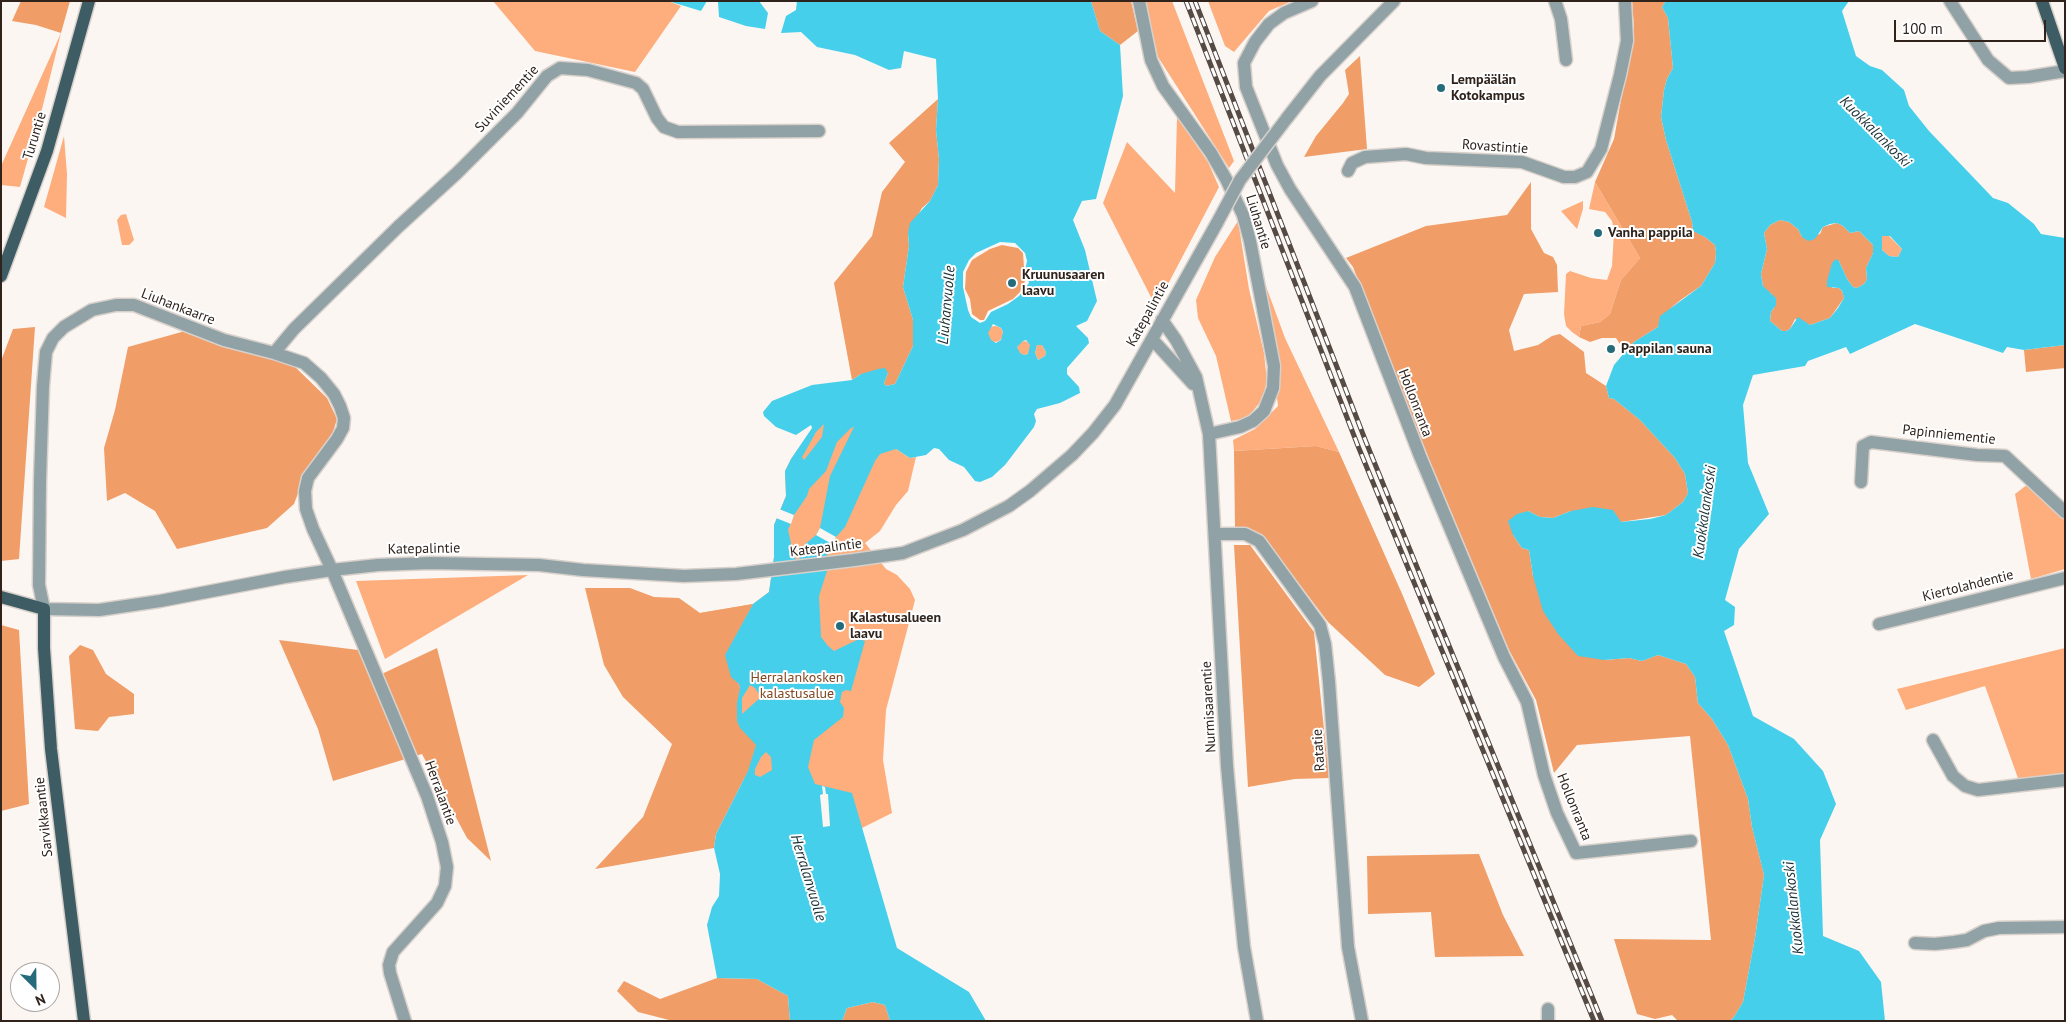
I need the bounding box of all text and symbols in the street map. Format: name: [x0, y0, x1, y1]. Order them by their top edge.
scale bar: [1896, 10, 2048, 42]
text: 100 m: [1902, 19, 1943, 38]
street label: Suviniementie: [472, 62, 542, 136]
place label: Lempäälän Kotokampus: [1451, 72, 1525, 104]
marker: Lempäälän Kotokampus: [1435, 82, 1447, 94]
water label: Kuokkalankoski: [1836, 93, 1914, 171]
street label: Turuntie: [20, 110, 50, 162]
street label: Rovastintie: [1461, 136, 1529, 158]
street label: Liuhantie: [1242, 193, 1274, 251]
place label: Vanha pappila: [1608, 225, 1693, 241]
marker: Vanha pappila: [1592, 227, 1604, 239]
water label: Liuhanvuolle: [935, 265, 959, 345]
place label: Kruunusaaren laavu: [1022, 267, 1105, 300]
marker: Kruunusaaren laavu: [1006, 277, 1018, 289]
street label: Katepalintie: [1123, 278, 1173, 350]
street label: Liuhankaarre: [139, 285, 217, 329]
place label: Pappilan sauna: [1621, 341, 1712, 357]
marker: Pappilan sauna: [1605, 343, 1617, 355]
street label: Hollonranta: [1394, 367, 1436, 439]
street label: Papinniementie: [1902, 422, 1996, 448]
water label: Kuokkalankoski: [1690, 464, 1720, 560]
street label: Katepalintie: [789, 535, 863, 561]
street label: Katepalintie: [388, 540, 460, 558]
street label: Kiertolahdentie: [1921, 567, 2015, 605]
place label: Kalastusalueen laavu: [850, 610, 941, 642]
marker: Kalastusalueen laavu: [834, 620, 846, 632]
street label: Nurmisaarentie: [1198, 661, 1220, 753]
park label: Herralankosken kalastusalue: [751, 670, 843, 702]
street label: Ratatie: [1309, 728, 1329, 772]
street label: Herralantie: [421, 759, 459, 827]
street label: Hollonranta: [1553, 771, 1595, 843]
street label: Sarvikkaantie: [31, 776, 57, 858]
water label: Herralanvuolle: [786, 832, 830, 924]
water label: Kuokkalankoski: [1780, 861, 1808, 955]
north arrow: [10, 962, 60, 1012]
text: N: [33, 990, 48, 1010]

